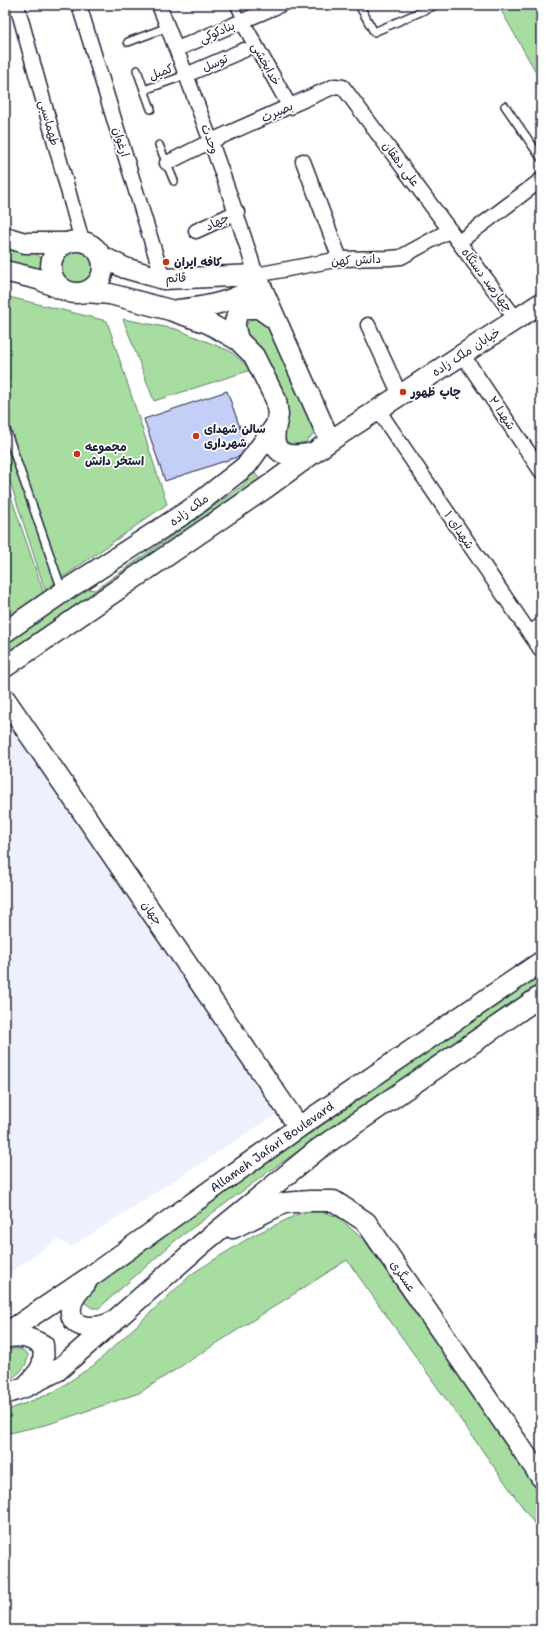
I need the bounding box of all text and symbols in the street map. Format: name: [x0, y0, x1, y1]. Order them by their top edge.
street label: بنادکوکی: [197, 17, 237, 47]
street label: خدابخشی: [248, 40, 284, 88]
street label: توسل: [200, 50, 231, 76]
street label: کمیل: [147, 60, 175, 84]
street label: طهماسبی: [35, 98, 63, 148]
street label: بصیرت: [259, 98, 295, 126]
street label: وحدت: [197, 122, 223, 156]
street label: ارغوان: [109, 125, 133, 159]
street label: علی دهقان: [379, 138, 423, 190]
street label: جهاد: [202, 209, 232, 235]
street label: چهارصد دستگاه: [458, 245, 516, 315]
street label: دانش کهن: [331, 251, 381, 269]
place label: کافه ایران: [174, 254, 223, 270]
marker: کافه ایران: [161, 257, 171, 267]
street label: قائم: [165, 270, 187, 287]
street label: خیابان ملک زاده: [429, 324, 503, 380]
place label: چاپ ظهور: [410, 384, 461, 400]
marker: چاپ ظهور: [398, 387, 408, 397]
street label: شهدا ۲: [485, 393, 519, 433]
place label: سالن شهدای شهرداری: [204, 421, 266, 451]
marker: سالن شهدای شهرداری: [191, 431, 201, 441]
place label: مجموعه استخر دانش: [85, 439, 144, 469]
marker: مجموعه استخر دانش: [72, 449, 82, 459]
street label: ملک زاده: [166, 490, 212, 530]
street label: شهدای ۱: [440, 508, 478, 552]
street label: جهان: [138, 898, 166, 928]
street label: Allameh Jafari Boulevard: [207, 1098, 337, 1196]
street label: عسگری: [386, 1257, 420, 1295]

